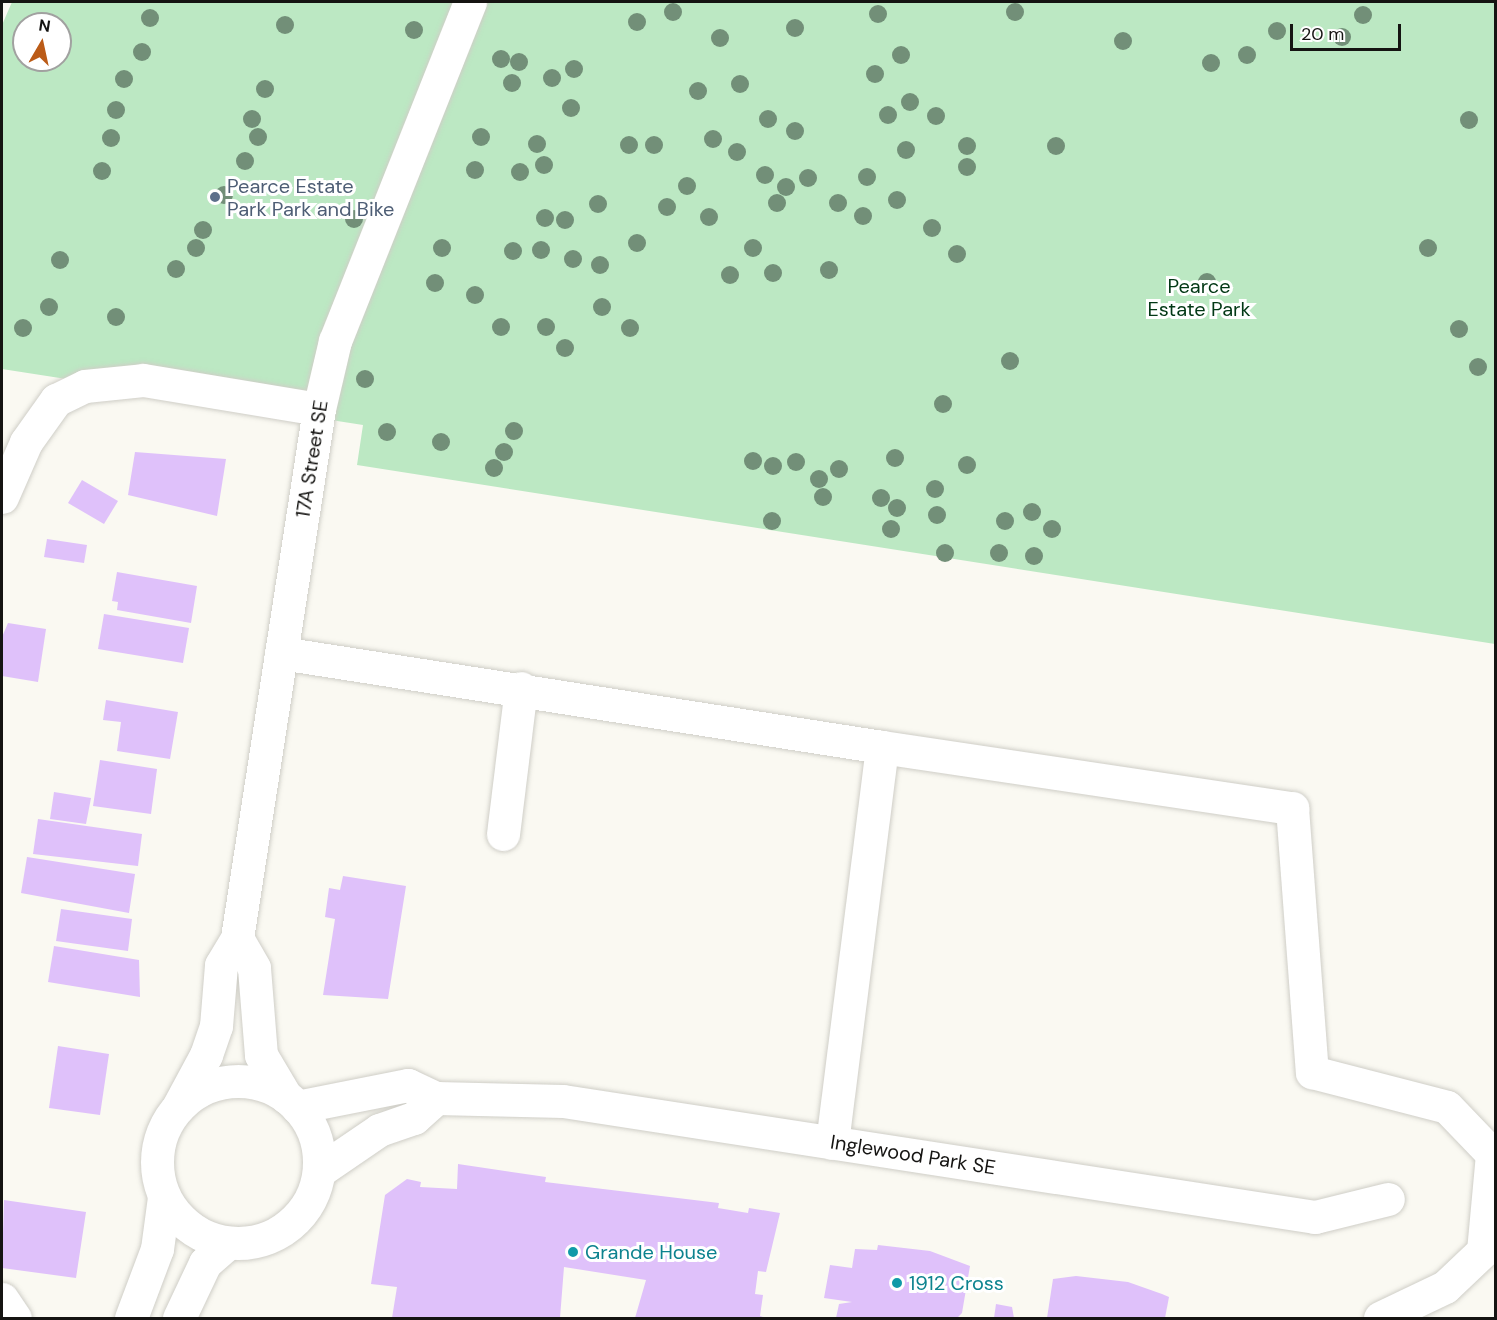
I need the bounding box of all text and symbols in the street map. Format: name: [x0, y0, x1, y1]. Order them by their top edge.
north arrow: [12, 12, 72, 72]
scale bar: [1293, 12, 1404, 50]
text: N: [37, 14, 52, 37]
text: 20 m: [1301, 22, 1344, 46]
place label: Pearce Estate Park Park and Bike: [227, 174, 394, 221]
marker: Pearce Estate Park Park and Bike: [208, 190, 222, 204]
park label: Pearce Estate Park: [1147, 274, 1251, 321]
street label: 17A Street SE: [291, 399, 333, 519]
street label: Inglewood Park SE: [829, 1130, 997, 1180]
place label: Grande House: [585, 1240, 717, 1264]
marker: Grande House: [566, 1245, 580, 1259]
place label: 1912 Cross: [909, 1271, 1004, 1295]
marker: 1912 Cross: [890, 1276, 904, 1290]

